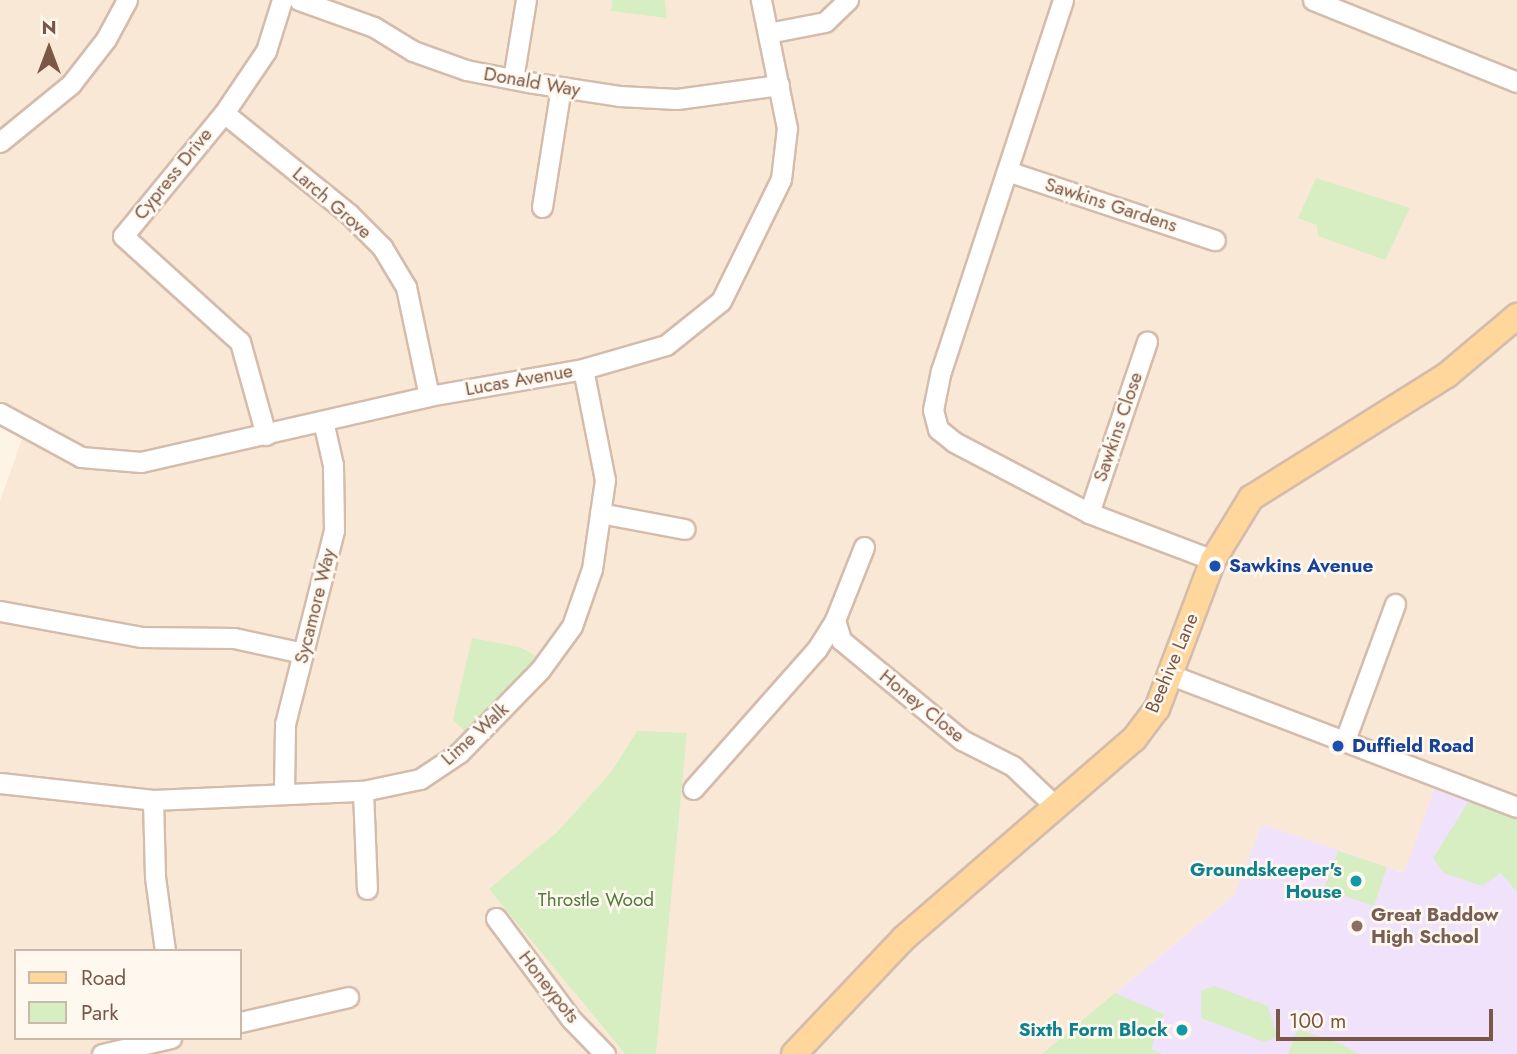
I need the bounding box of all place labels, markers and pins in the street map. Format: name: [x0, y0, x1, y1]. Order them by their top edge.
place label: Sawkins Avenue: [1229, 555, 1373, 577]
marker: Sawkins Avenue: [1207, 558, 1223, 574]
place label: Duffield Road: [1352, 735, 1474, 757]
marker: Duffield Road: [1330, 738, 1346, 754]
place label: Groundskeeper's House: [1190, 859, 1342, 903]
marker: Groundskeeper's House: [1348, 873, 1364, 889]
place label: Great Baddow High School: [1371, 904, 1499, 948]
marker: Great Baddow High School: [1349, 918, 1365, 934]
place label: Sixth Form Block: [1019, 1019, 1168, 1041]
marker: Sixth Form Block: [1174, 1022, 1190, 1038]

